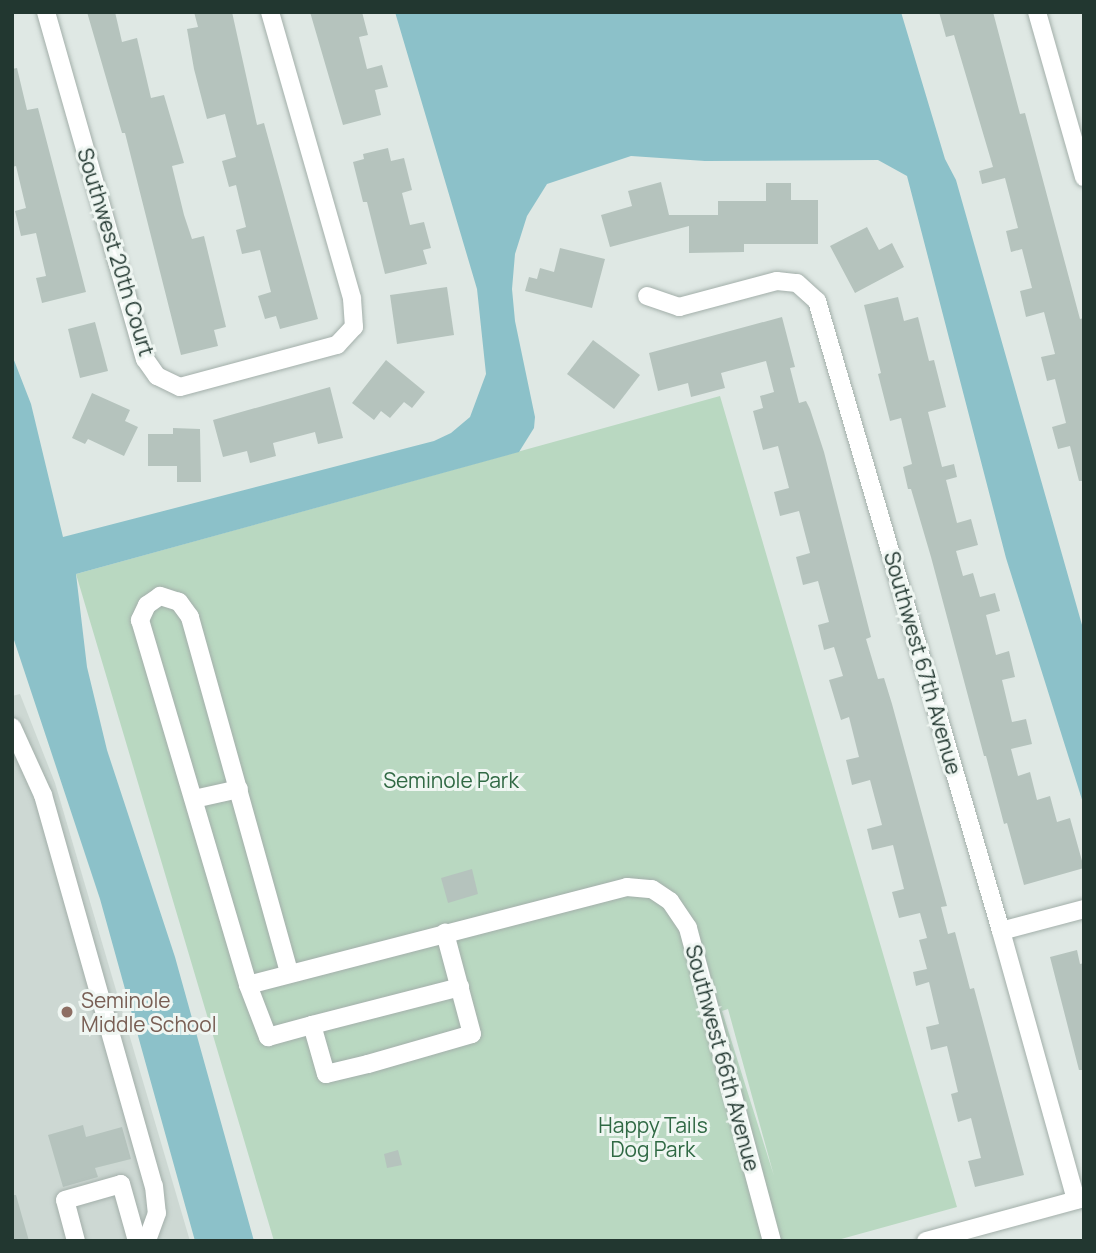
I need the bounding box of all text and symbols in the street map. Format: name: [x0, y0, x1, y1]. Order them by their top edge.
street label: Southwest 20th Court: [72, 145, 160, 359]
street label: Southwest 67th Avenue: [879, 549, 967, 777]
park label: Seminole Park: [383, 767, 519, 793]
street label: Southwest 66th Avenue: [681, 942, 765, 1174]
place label: Seminole Middle School: [81, 987, 217, 1037]
marker: Seminole Middle School: [59, 1004, 75, 1020]
park label: Happy Tails Dog Park: [598, 1112, 708, 1162]

